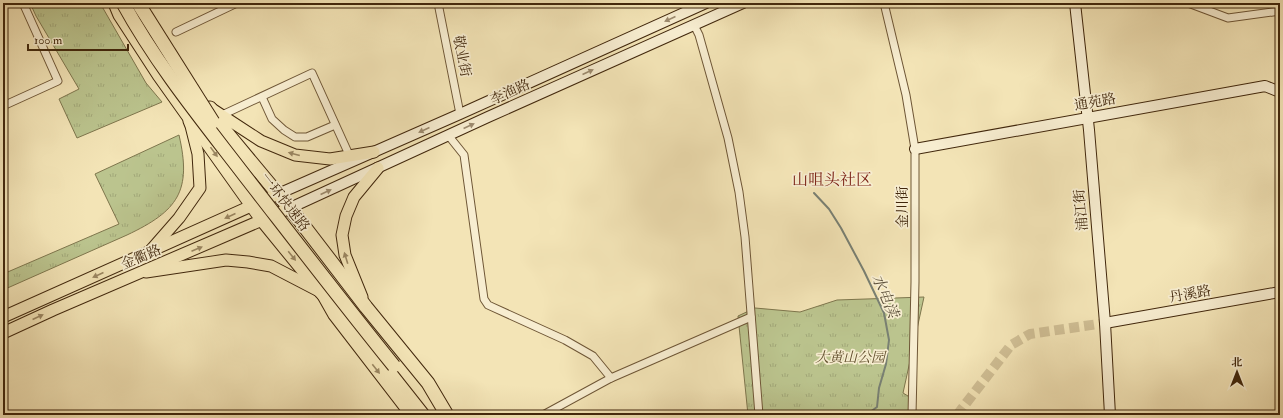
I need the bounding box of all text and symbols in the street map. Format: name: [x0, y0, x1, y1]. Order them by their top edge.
one-way arrow: [664, 16, 676, 22]
scale bar: [28, 26, 128, 52]
text: 100 m: [34, 33, 63, 48]
street label: 敬业街: [450, 34, 474, 78]
one-way arrow: [582, 69, 593, 75]
street label: 李渔路: [487, 76, 533, 108]
street label: 通苑路: [1073, 90, 1117, 114]
one-way arrow: [463, 123, 475, 129]
one-way arrow: [418, 127, 430, 133]
one-way arrow: [210, 147, 218, 157]
one-way arrow: [288, 151, 300, 157]
street label: 一环快速路: [257, 169, 313, 235]
district label: 山咀头社区: [792, 170, 872, 190]
street label: 金川街: [894, 186, 911, 228]
street label: 浦江街: [1071, 188, 1091, 232]
one-way arrow: [320, 189, 331, 195]
one-way arrow: [224, 213, 235, 219]
street label: 金衢路: [118, 241, 164, 273]
one-way arrow: [191, 246, 203, 252]
one-way arrow: [287, 250, 296, 261]
one-way arrow: [343, 251, 349, 263]
one-way arrow: [92, 272, 104, 278]
water label: 水电渎: [867, 272, 903, 322]
street label: 丹溪路: [1168, 282, 1212, 306]
one-way arrow: [33, 314, 44, 320]
park label: 大黄山公园: [815, 349, 887, 366]
north arrow: [1217, 352, 1257, 392]
text: 北: [1232, 356, 1243, 369]
one-way arrow: [372, 364, 380, 374]

